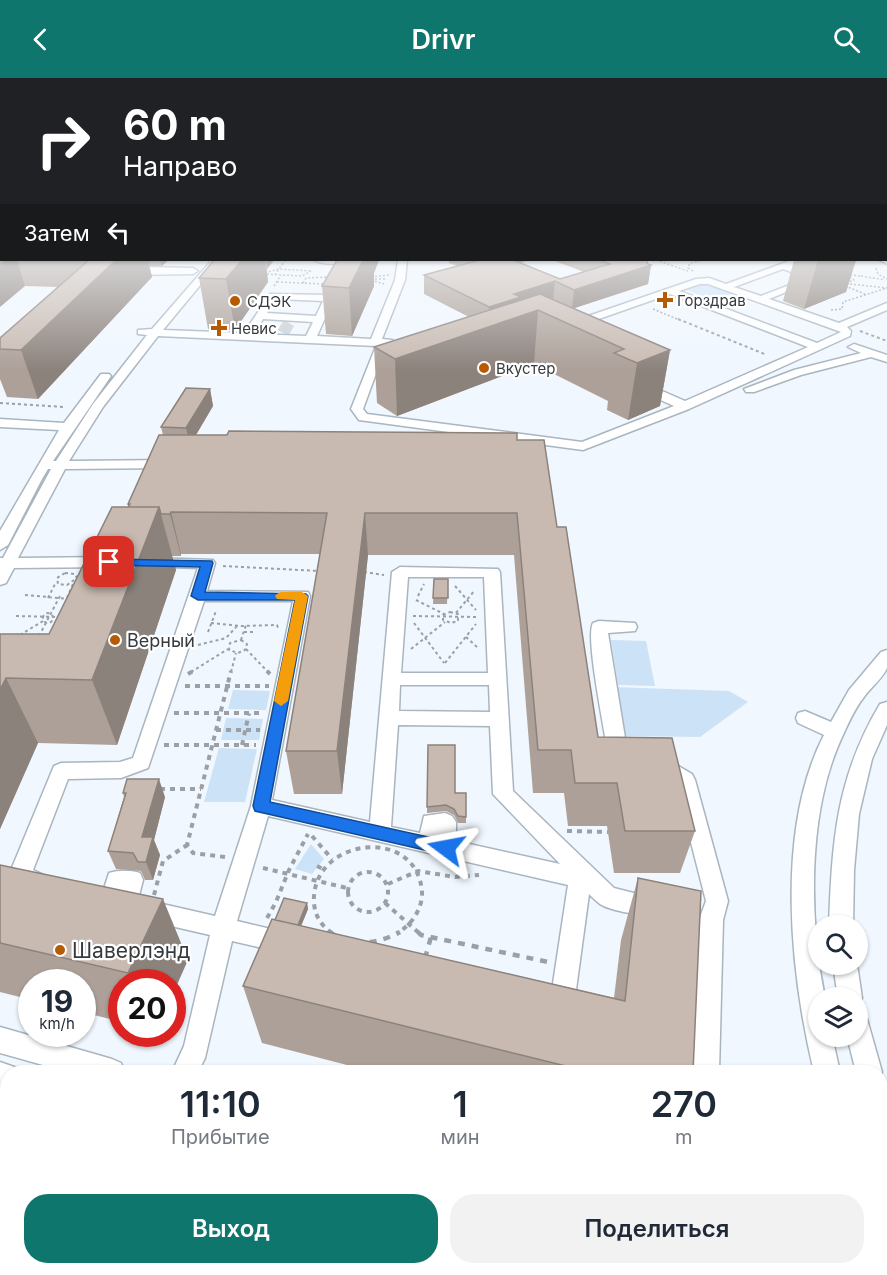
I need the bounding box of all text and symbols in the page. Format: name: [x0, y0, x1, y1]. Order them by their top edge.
icon: back: [24, 23, 57, 56]
text: Drivr: [411, 23, 476, 56]
icon: search: [830, 23, 863, 56]
text: 60 m: [123, 99, 227, 150]
icon: right: [24, 102, 102, 180]
text: Направо: [123, 150, 238, 183]
icon: left: [102, 216, 135, 249]
text: Затем: [24, 220, 90, 246]
place label: Горздрав: [677, 291, 746, 310]
place label: СДЭК: [247, 292, 291, 311]
marker: Горздрав: [658, 293, 672, 307]
marker: СДЭК: [228, 294, 242, 308]
place label: Невис: [231, 319, 277, 338]
marker: Невис: [212, 321, 226, 335]
place label: Вкустер: [496, 359, 555, 378]
marker: Вкустер: [477, 361, 491, 375]
pin: [83, 536, 134, 587]
icon: arrive: [92, 545, 125, 578]
place label: Верный: [127, 630, 195, 651]
marker: Верный: [108, 633, 122, 647]
position arrow: [414, 816, 478, 880]
map controls: [808, 915, 868, 1047]
button: search: [808, 915, 868, 975]
place label: Шаверлэнд: [72, 938, 190, 963]
marker: Шаверлэнд: [53, 943, 67, 957]
speed limit sign: 20: [108, 969, 186, 1047]
text: 19: [41, 983, 73, 1019]
button: layers: [808, 987, 868, 1047]
text: km/h: [39, 1014, 75, 1033]
text: 11:10: [180, 1082, 261, 1126]
text: 1: [453, 1082, 468, 1126]
text: 270: [651, 1082, 717, 1126]
text: Прибытие: [171, 1125, 270, 1149]
text: мин: [441, 1125, 480, 1149]
text: m: [675, 1125, 693, 1149]
button: Выход: [24, 1194, 438, 1263]
button: Поделиться: [450, 1194, 864, 1263]

